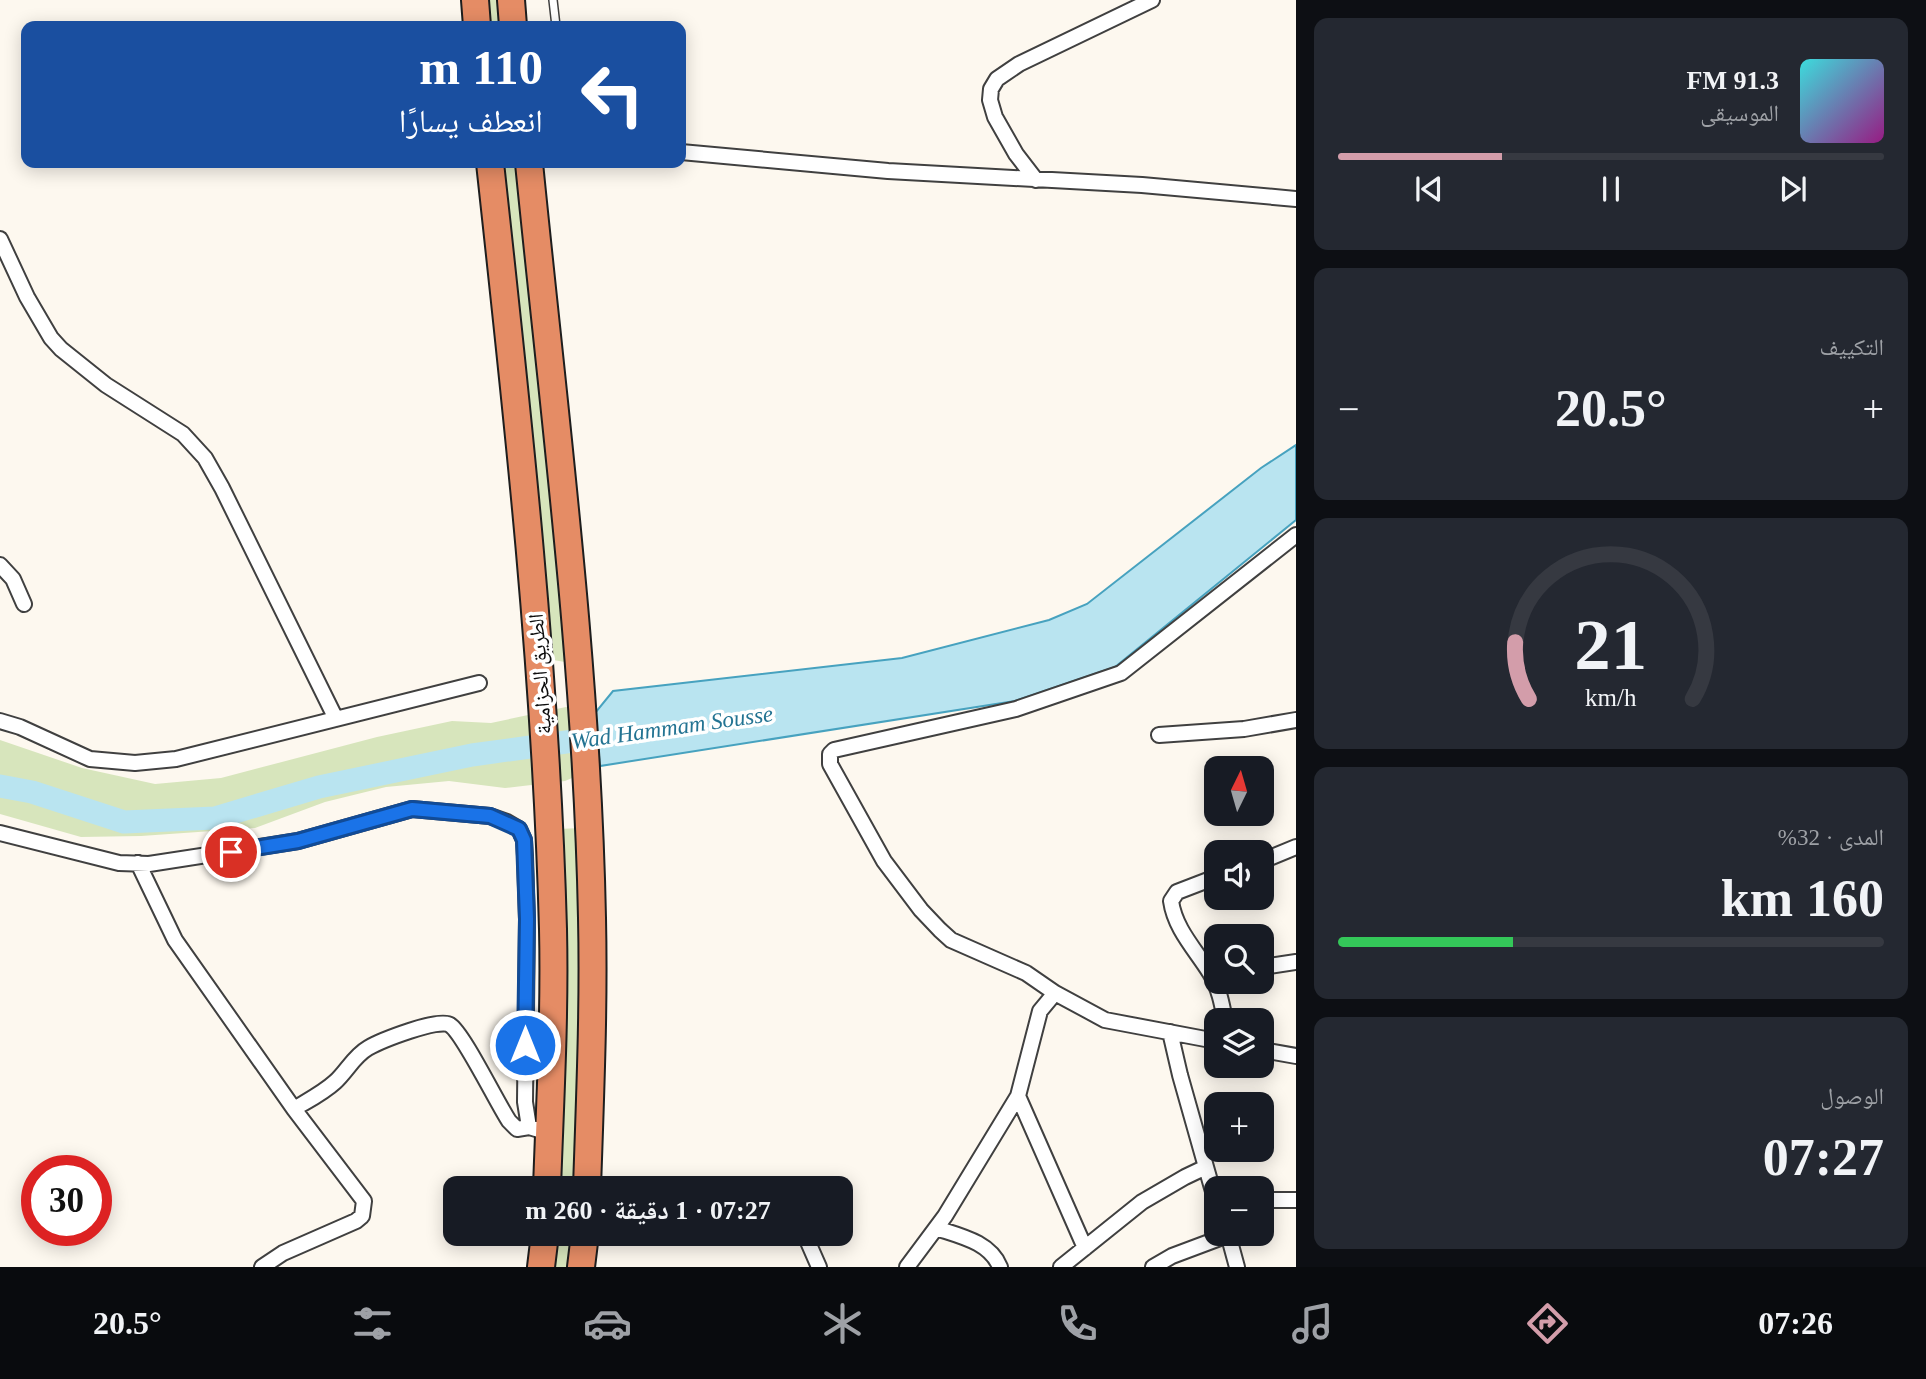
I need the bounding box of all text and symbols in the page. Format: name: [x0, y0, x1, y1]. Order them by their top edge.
text: 110 m: [419, 40, 543, 95]
icon: left: [567, 49, 658, 140]
text: 91.3 FM: [1687, 66, 1779, 95]
text: الموسيقى: [1700, 101, 1779, 126]
text: انعطف يسارًا: [399, 103, 543, 139]
icon: previous: [1410, 170, 1448, 208]
icon: pause: [1592, 170, 1630, 208]
icon: next: [1774, 170, 1812, 208]
text: التكييف: [1819, 335, 1884, 360]
text: 20.5°: [1555, 380, 1667, 437]
text: −: [1338, 388, 1359, 430]
text: +: [1863, 388, 1884, 430]
text: 21: [1575, 605, 1647, 686]
street label: الطريق الحزامية: [524, 613, 557, 735]
text: km/h: [1585, 684, 1637, 711]
water label: Wad Hammam Sousse: [570, 701, 775, 754]
north arrow: [1204, 756, 1274, 826]
map controls: [1204, 756, 1274, 1246]
pin: [201, 822, 261, 882]
text: المدى · 32%: [1778, 825, 1884, 850]
icon: arrive: [212, 833, 250, 871]
button: sound: [1204, 840, 1274, 910]
text: 160 km: [1721, 870, 1884, 927]
button: search: [1204, 924, 1274, 994]
position arrow: [488, 1008, 562, 1082]
button: layers: [1204, 1008, 1274, 1078]
text: الوصول: [1820, 1084, 1884, 1109]
button: +: [1204, 1092, 1274, 1162]
text: 07:27: [1763, 1129, 1884, 1186]
speed limit sign: 30: [21, 1155, 112, 1246]
button: −: [1204, 1176, 1274, 1246]
text: 07:27 · 1 دقيقة · 260 m: [525, 1196, 771, 1225]
icon: filters: [348, 1299, 397, 1348]
icon: car: [583, 1299, 632, 1348]
icon: climate: [818, 1299, 867, 1348]
icon: phone: [1053, 1299, 1102, 1348]
icon: music: [1288, 1299, 1337, 1348]
icon: directions: [1523, 1299, 1572, 1348]
text: 20.5°: [93, 1305, 162, 1341]
text: 07:26: [1758, 1305, 1833, 1341]

